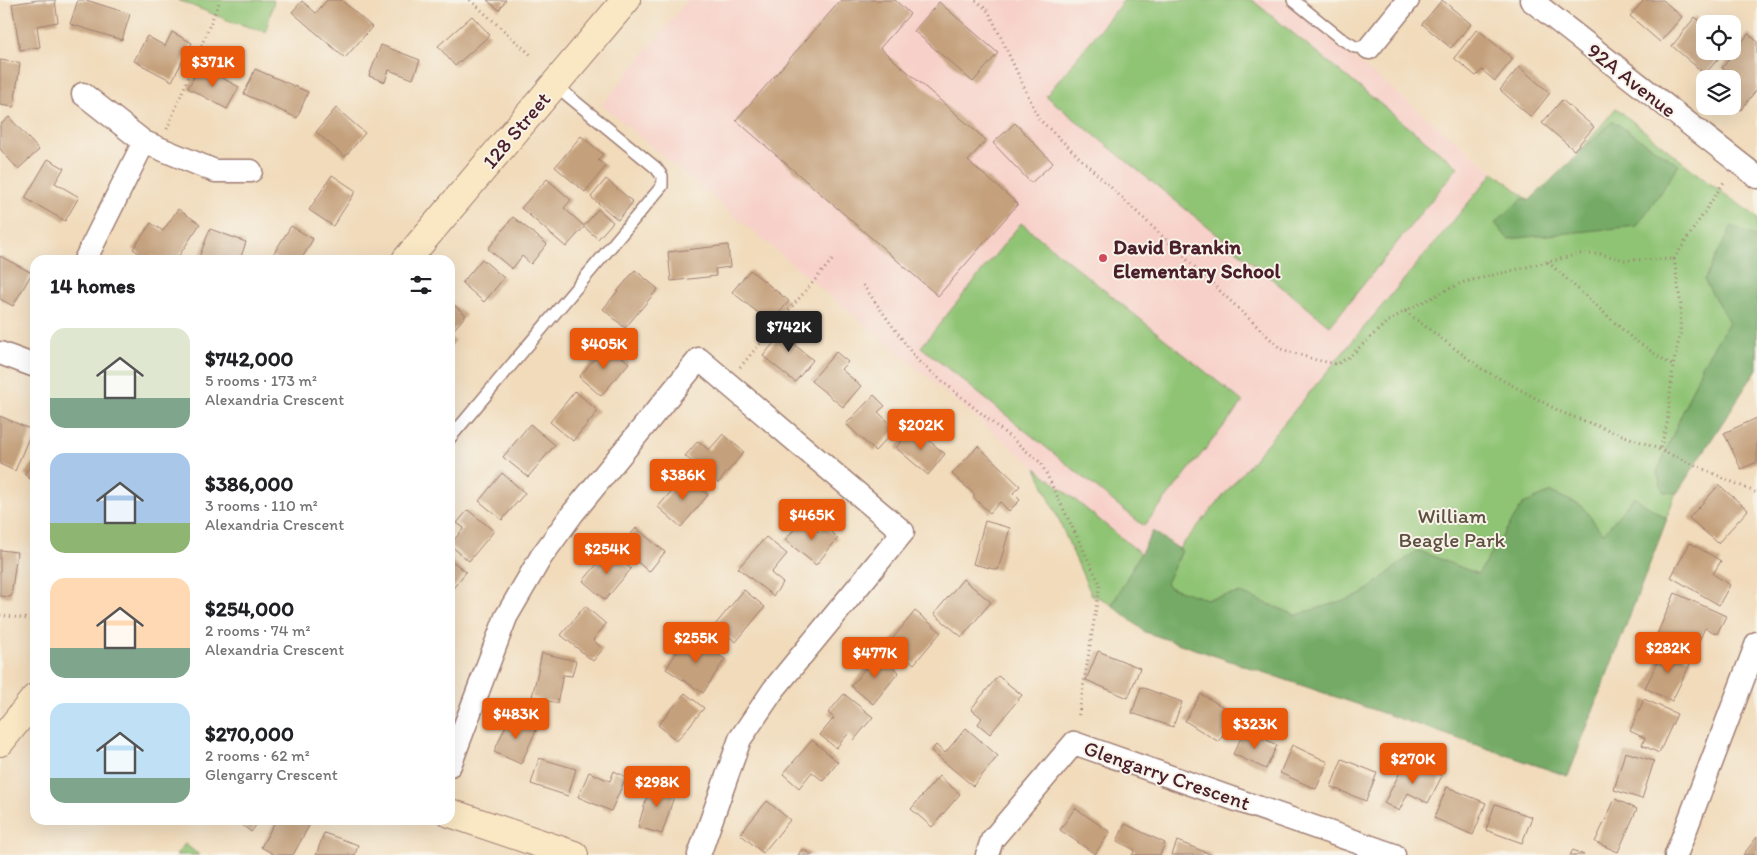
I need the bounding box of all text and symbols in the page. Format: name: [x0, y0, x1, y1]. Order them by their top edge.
map controls: [1696, 15, 1741, 115]
button: locate: [1696, 15, 1741, 60]
street label: 92A Avenue: [1582, 37, 1682, 123]
pin: $371K: [178, 46, 248, 88]
text: $371K: [192, 52, 234, 71]
button: layers: [1696, 70, 1741, 115]
street label: 128 Street: [477, 86, 555, 173]
place label: David Brankin Elementary School: [1113, 234, 1282, 284]
marker: David Brankin Elementary School: [1097, 252, 1109, 264]
icon: filters: [407, 271, 435, 299]
text: 14 homes: [50, 273, 135, 298]
pin: $742K: [754, 310, 824, 353]
text: $742K: [767, 317, 811, 336]
pin: $405K: [569, 328, 639, 370]
text: $405K: [581, 334, 627, 353]
text: $742,000: [205, 346, 294, 371]
icon: home: [90, 348, 150, 408]
text: 5 rooms · 173 m²: [205, 371, 317, 390]
text: Alexandria Crescent: [205, 390, 344, 409]
pin: $202K: [886, 408, 956, 451]
text: $202K: [898, 415, 944, 434]
pin: $386K: [648, 458, 718, 501]
text: $386K: [661, 465, 705, 484]
text: $386,000: [205, 471, 294, 496]
icon: home: [90, 473, 150, 533]
text: 3 rooms · 110 m²: [205, 496, 318, 515]
pin: $465K: [777, 498, 847, 541]
park label: William Beagle Park: [1399, 503, 1506, 552]
text: $465K: [790, 505, 834, 524]
text: Alexandria Crescent: [205, 515, 344, 534]
pin: $254K: [572, 532, 642, 575]
text: $254K: [585, 539, 629, 558]
text: $254,000: [205, 596, 294, 621]
icon: home: [90, 598, 150, 658]
text: 2 rooms · 74 m²: [205, 621, 310, 640]
pin: $255K: [661, 622, 731, 664]
text: $255K: [674, 628, 718, 647]
pin: $282K: [1633, 632, 1703, 674]
pin: $477K: [840, 636, 910, 679]
text: $282K: [1646, 638, 1690, 657]
text: Alexandria Crescent: [205, 640, 344, 659]
text: $477K: [853, 643, 897, 662]
pin: $483K: [481, 698, 551, 740]
text: $483K: [493, 704, 539, 723]
pin: $323K: [1220, 708, 1290, 750]
text: $323K: [1233, 714, 1277, 733]
text: $270,000: [205, 721, 294, 746]
icon: home: [90, 723, 150, 783]
street label: Glengarry Crescent: [1081, 735, 1254, 815]
pin: $270K: [1378, 742, 1448, 785]
text: 2 rooms · 62 m²: [205, 746, 310, 765]
text: $270K: [1391, 749, 1435, 768]
text: Glengarry Crescent: [205, 765, 338, 784]
pin: $298K: [622, 766, 692, 808]
text: $298K: [635, 772, 679, 791]

